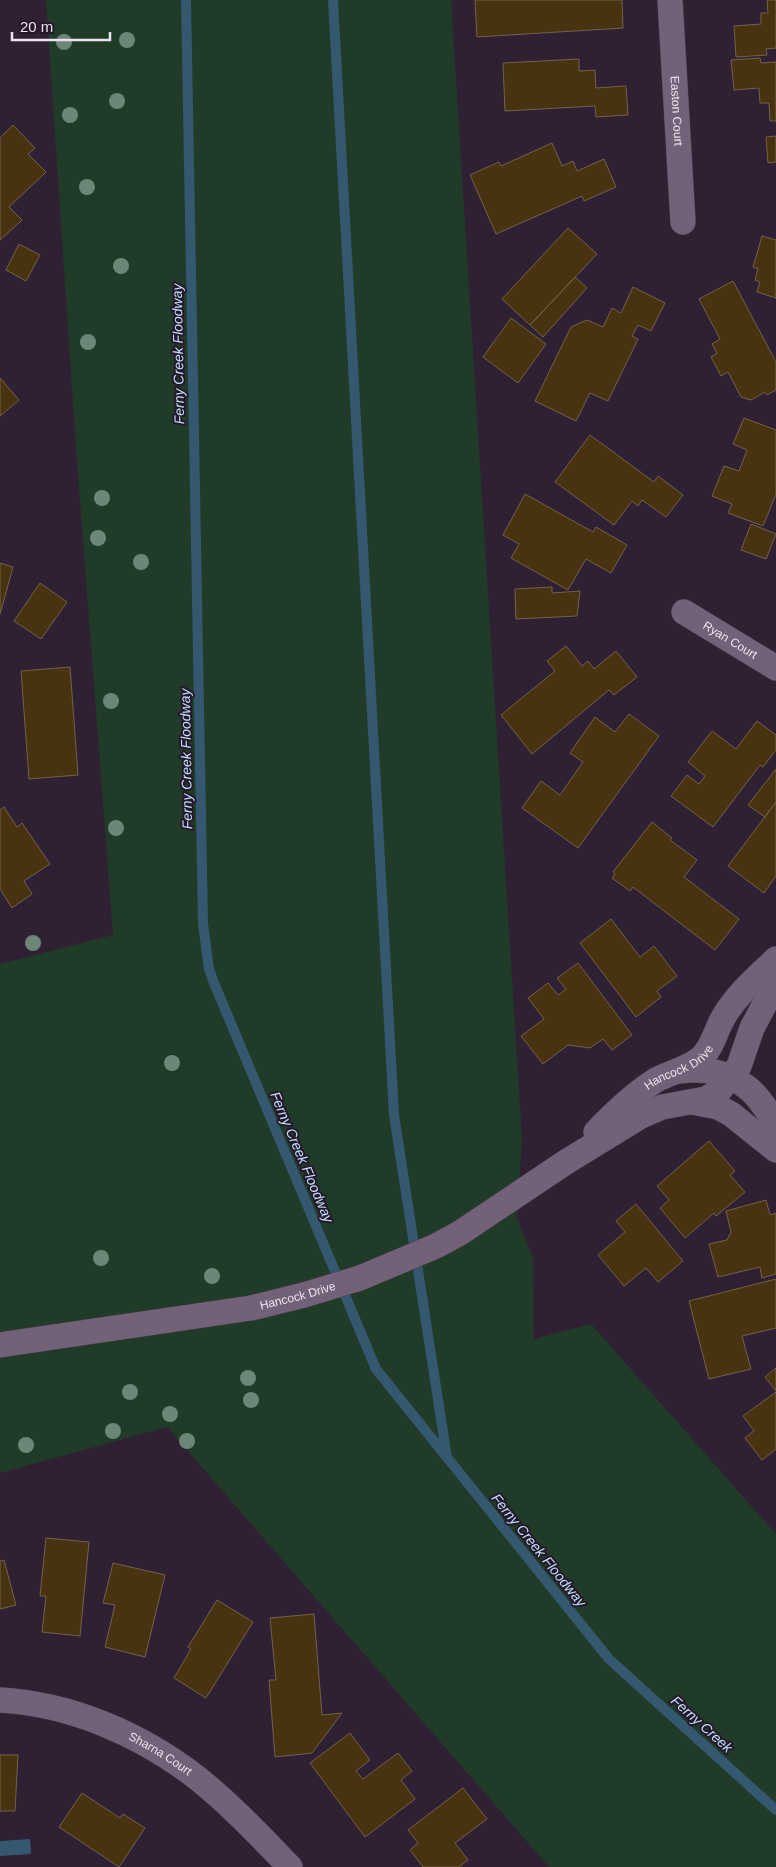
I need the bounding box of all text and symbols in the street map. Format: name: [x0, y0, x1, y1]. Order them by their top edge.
scale bar: [12, 10, 110, 42]
text: 20 m: [20, 18, 53, 35]
street label: Easton Court: [667, 75, 686, 147]
water label: Ferny Creek Floodway: [169, 282, 187, 425]
street label: Ryan Court: [701, 618, 760, 662]
water label: Ferny Creek Floodway: [177, 687, 195, 830]
street label: Hancock Drive: [642, 1042, 716, 1093]
water label: Ferny Creek Floodway: [267, 1089, 337, 1226]
street label: Hancock Drive: [258, 1279, 338, 1313]
water label: Ferny Creek Floodway: [488, 1490, 590, 1611]
water label: Ferny Creek: [668, 1692, 737, 1756]
street label: Sharna Court: [126, 1729, 195, 1779]

